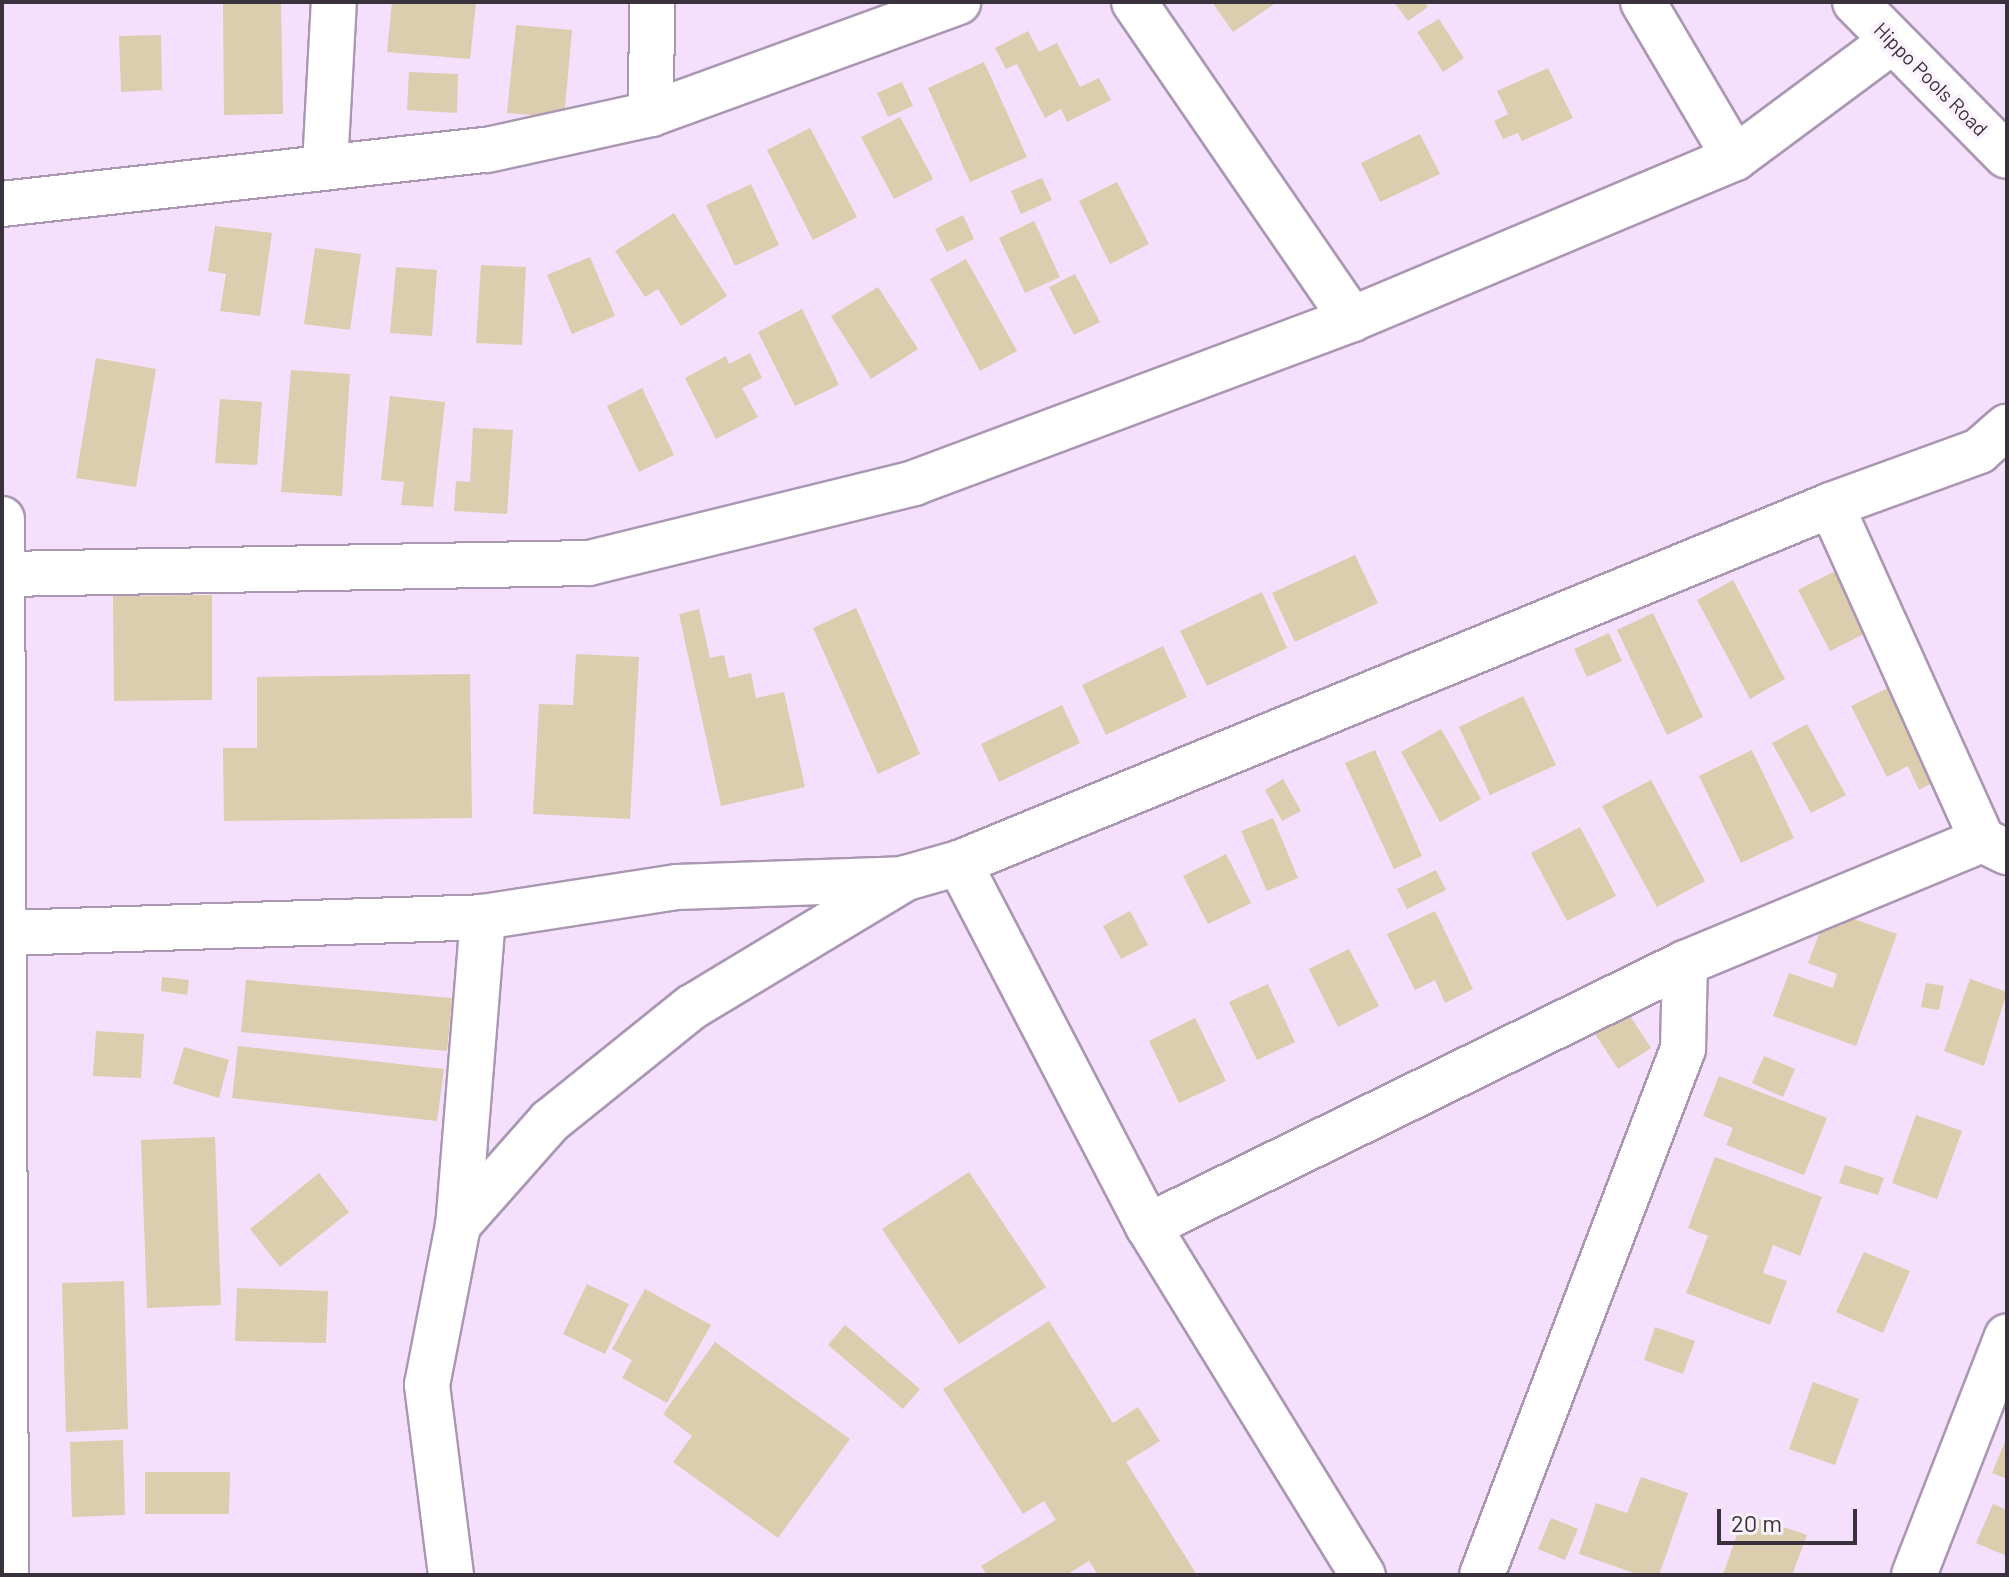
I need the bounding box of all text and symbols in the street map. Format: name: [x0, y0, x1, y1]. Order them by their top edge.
street label: Hippo Pools Road: [1869, 17, 1993, 141]
scale bar: [1721, 1493, 1861, 1543]
text: 20 m: [1731, 1508, 1782, 1537]

